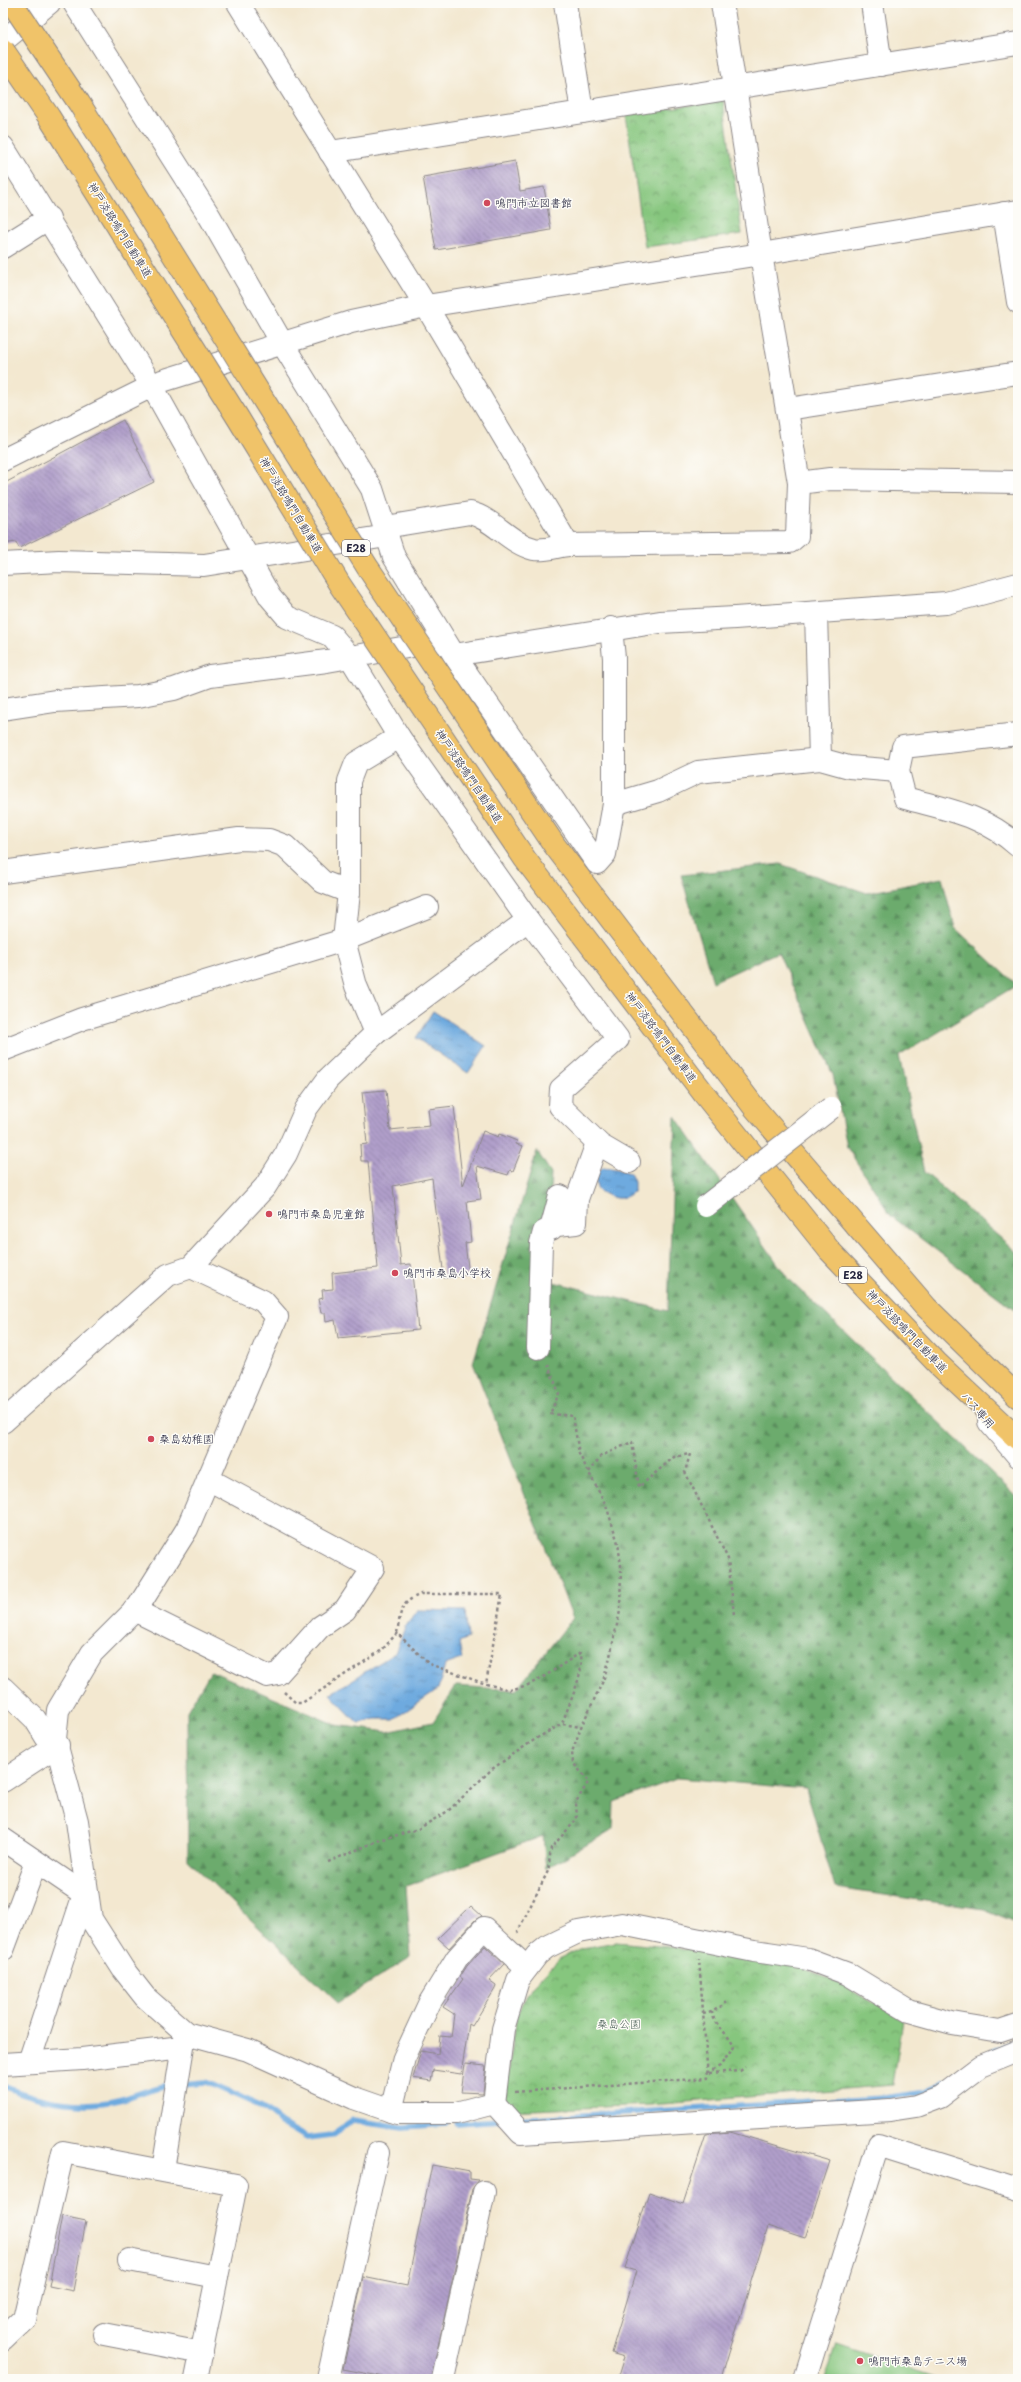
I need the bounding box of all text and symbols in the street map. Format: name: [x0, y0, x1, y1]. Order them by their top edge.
street label: 神戸淡路鳴門自動車道: [84, 179, 157, 281]
place label: 鳴門市立図書館: [495, 194, 572, 211]
marker: 鳴門市立図書館: [482, 198, 492, 208]
street label: 神戸淡路鳴門自動車道: [256, 453, 327, 556]
road number: E28: [342, 540, 370, 556]
street label: 神戸淡路鳴門自動車道: [432, 725, 507, 826]
street label: 神戸淡路鳴門自動車道: [622, 988, 701, 1086]
place label: 鳴門市桑島児童館: [277, 1205, 365, 1222]
marker: 鳴門市桑島児童館: [264, 1209, 274, 1219]
place label: 鳴門市桑島小学校: [403, 1264, 491, 1281]
road number: E28: [839, 1267, 867, 1283]
marker: 鳴門市桑島小学校: [390, 1268, 400, 1278]
street label: 神戸淡路鳴門自動車道: [863, 1285, 952, 1376]
street label: バス専用: [958, 1387, 999, 1432]
place label: 桑島幼稚園: [159, 1430, 214, 1447]
marker: 桑島幼稚園: [146, 1434, 156, 1444]
park label: 桑島公園: [597, 2015, 641, 2032]
place label: 鳴門市桑島テニス場: [868, 2352, 967, 2369]
marker: 鳴門市桑島テニス場: [855, 2356, 865, 2366]

